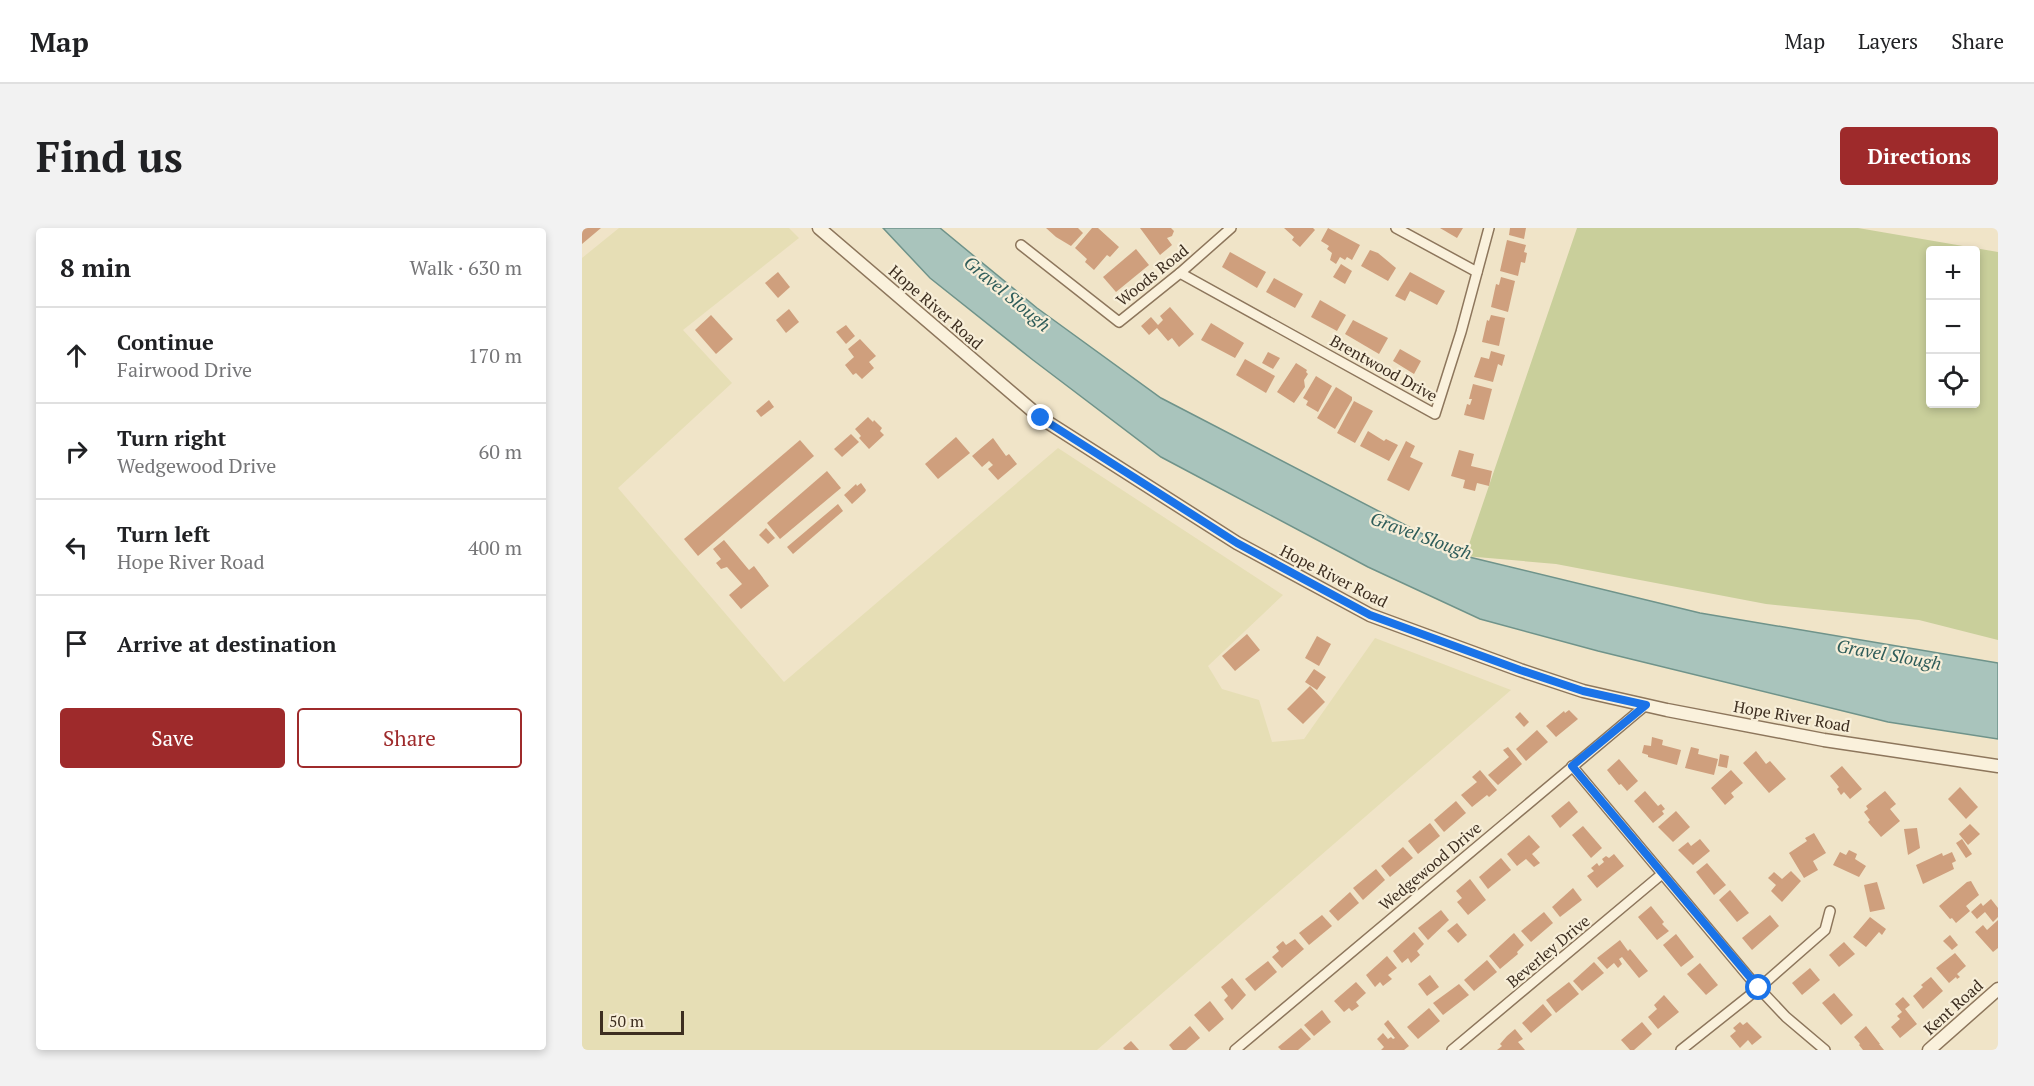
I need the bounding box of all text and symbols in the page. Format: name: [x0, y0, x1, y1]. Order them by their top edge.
text: Map: [30, 23, 89, 60]
text: Map: [1784, 27, 1825, 55]
text: Layers: [1858, 27, 1918, 55]
text: Share: [1951, 27, 2004, 55]
button: Directions: [1840, 127, 1998, 185]
text: Find us: [36, 128, 183, 184]
street label: Woods Road: [1111, 239, 1193, 311]
map controls: [1926, 246, 1980, 408]
button: +: [1926, 246, 1980, 300]
text: 8 min: [60, 250, 131, 284]
water label: Gravel Slough: [959, 250, 1056, 337]
text: Walk · 630 m: [410, 254, 522, 281]
street label: Hope River Road: [884, 260, 988, 354]
button: −: [1926, 300, 1980, 354]
text: Continue: [117, 327, 214, 356]
street label: Brentwood Drive: [1326, 329, 1442, 407]
icon: ahead: [60, 339, 93, 372]
text: 170 m: [468, 342, 522, 369]
button: locate: [1926, 354, 1980, 408]
text: Fairwood Drive: [117, 356, 252, 383]
route end: [1027, 404, 1053, 430]
text: Turn right: [117, 423, 226, 452]
icon: right: [60, 435, 93, 468]
text: 60 m: [479, 438, 522, 465]
text: Wedgewood Drive: [117, 452, 276, 479]
water label: Gravel Slough: [1367, 506, 1475, 564]
text: Turn left: [117, 519, 210, 548]
icon: left: [60, 531, 93, 564]
text: 400 m: [468, 534, 522, 561]
street label: Hope River Road: [1276, 539, 1392, 613]
text: Hope River Road: [117, 548, 265, 575]
icon: arrive: [60, 627, 93, 660]
text: Arrive at destination: [117, 629, 336, 658]
water label: Gravel Slough: [1835, 633, 1944, 675]
street label: Hope River Road: [1732, 695, 1852, 737]
button: Save: [60, 708, 285, 768]
button: Share: [297, 708, 522, 768]
street label: Wedgewood Drive: [1374, 817, 1486, 915]
street label: Beverley Drive: [1502, 910, 1594, 992]
route start: [1745, 974, 1771, 1000]
street label: Kent Road: [1919, 974, 1987, 1039]
scale bar: [600, 1008, 684, 1036]
text: 50 m: [609, 1010, 644, 1032]

